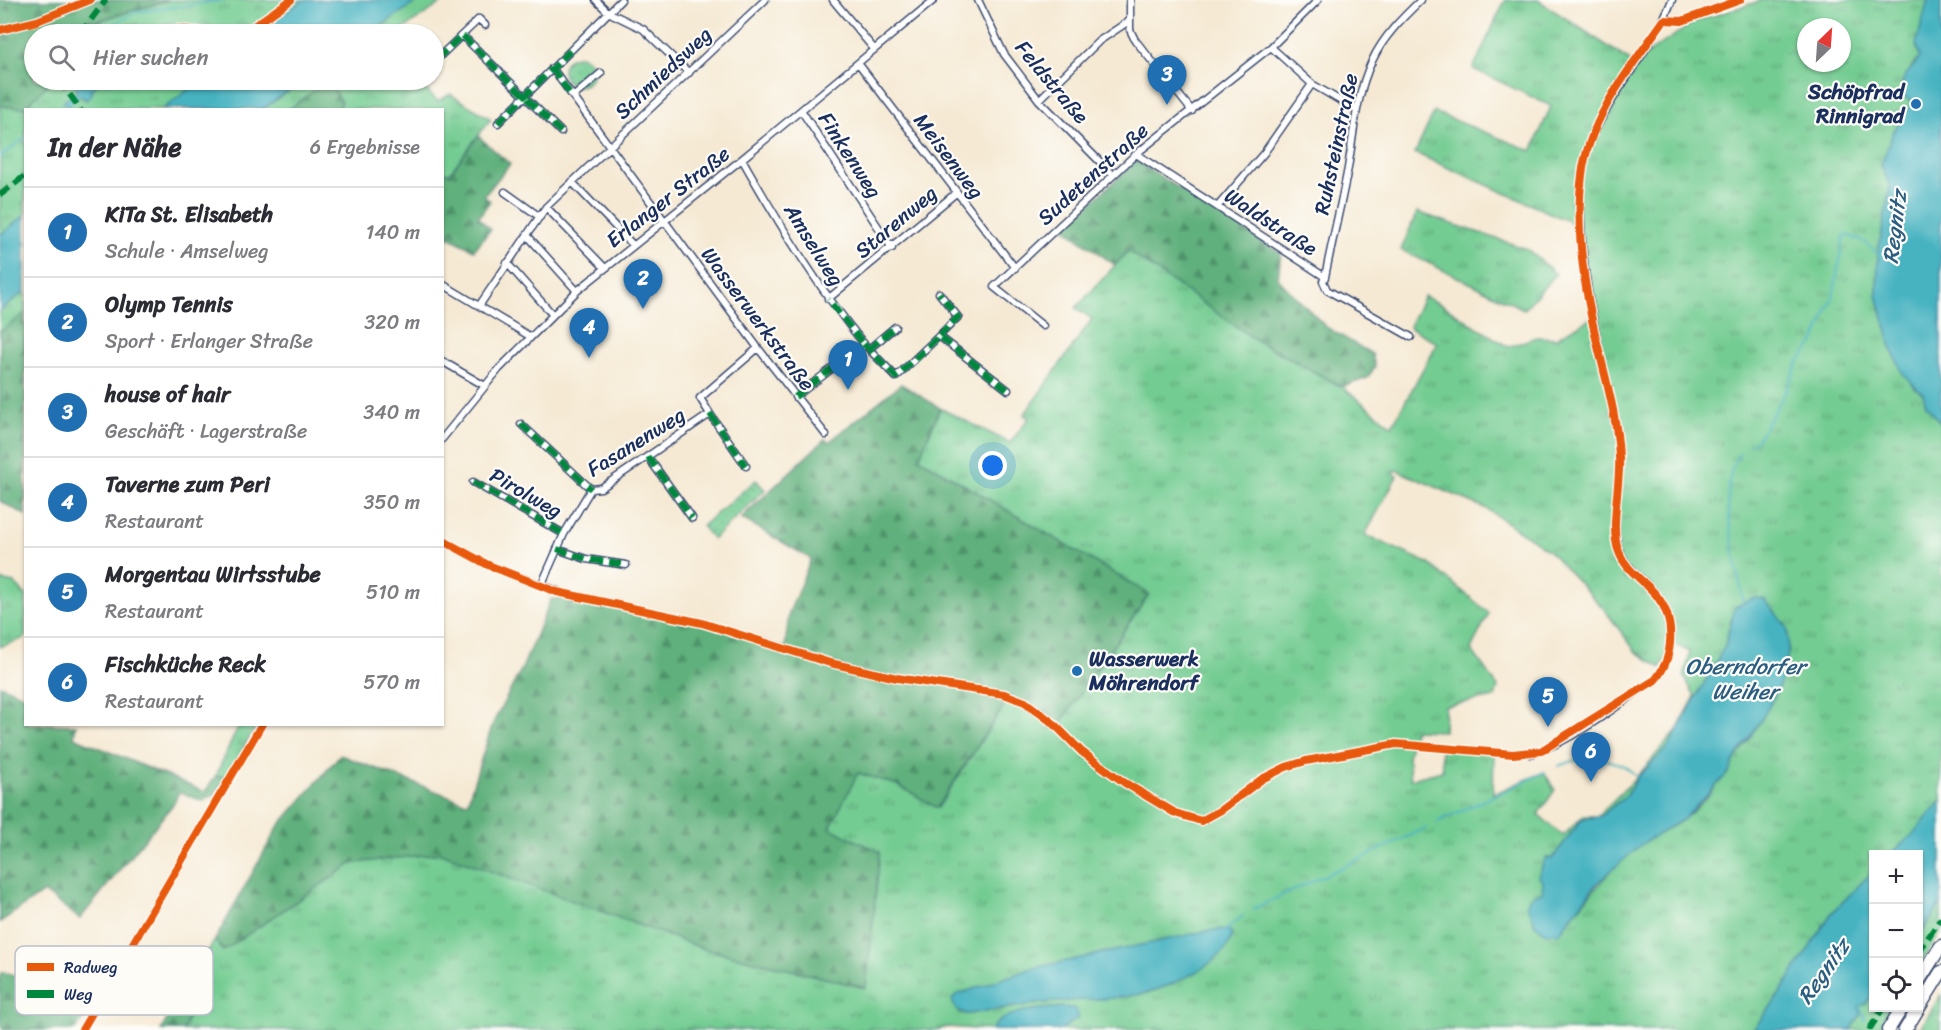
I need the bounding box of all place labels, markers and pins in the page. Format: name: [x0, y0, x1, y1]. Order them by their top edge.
pin: 3: [1148, 56, 1186, 105]
place label: Schöpfrad Rinnigrad: [1807, 73, 1906, 135]
marker: Schöpfrad Rinnigrad: [1909, 97, 1923, 111]
pin: 2: [624, 260, 662, 309]
pin: 4: [570, 308, 608, 358]
pin: 1: [828, 340, 868, 390]
place label: Wasserwerk Möhrendorf: [1088, 640, 1201, 702]
marker: Wasserwerk Möhrendorf: [1070, 664, 1084, 678]
pin: 5: [1528, 678, 1568, 727]
pin: 6: [1572, 732, 1610, 782]

